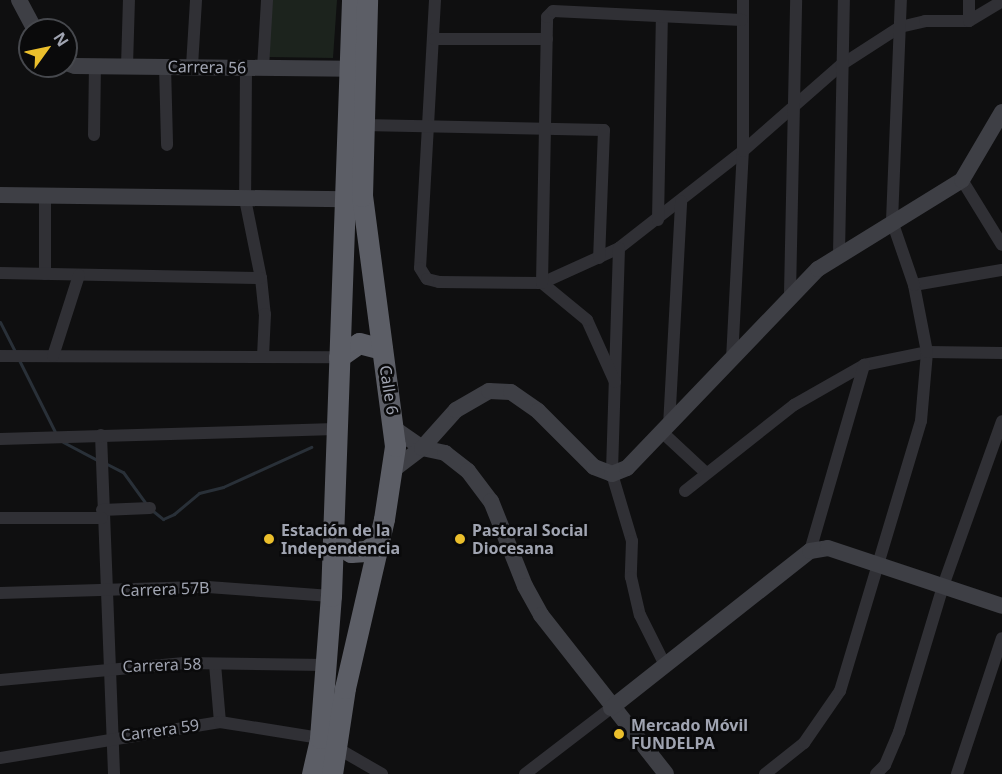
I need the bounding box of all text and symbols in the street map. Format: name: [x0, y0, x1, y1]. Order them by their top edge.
north arrow: [18, 18, 78, 78]
text: N: [49, 28, 74, 51]
street label: Carrera 56: [167, 57, 247, 77]
street label: Calle 6: [376, 364, 402, 416]
place label: Estación de la Independencia: [281, 520, 400, 558]
place label: Pastoral Social Diocesana: [472, 520, 588, 558]
marker: Estación de la Independencia: [262, 532, 276, 546]
marker: Pastoral Social Diocesana: [453, 532, 467, 546]
street label: Carrera 57B: [120, 578, 210, 600]
street label: Carrera 58: [122, 654, 202, 676]
street label: Carrera 59: [120, 715, 200, 745]
place label: Mercado Móvil FUNDELPA: [631, 715, 748, 753]
marker: Mercado Móvil FUNDELPA: [612, 727, 626, 741]

